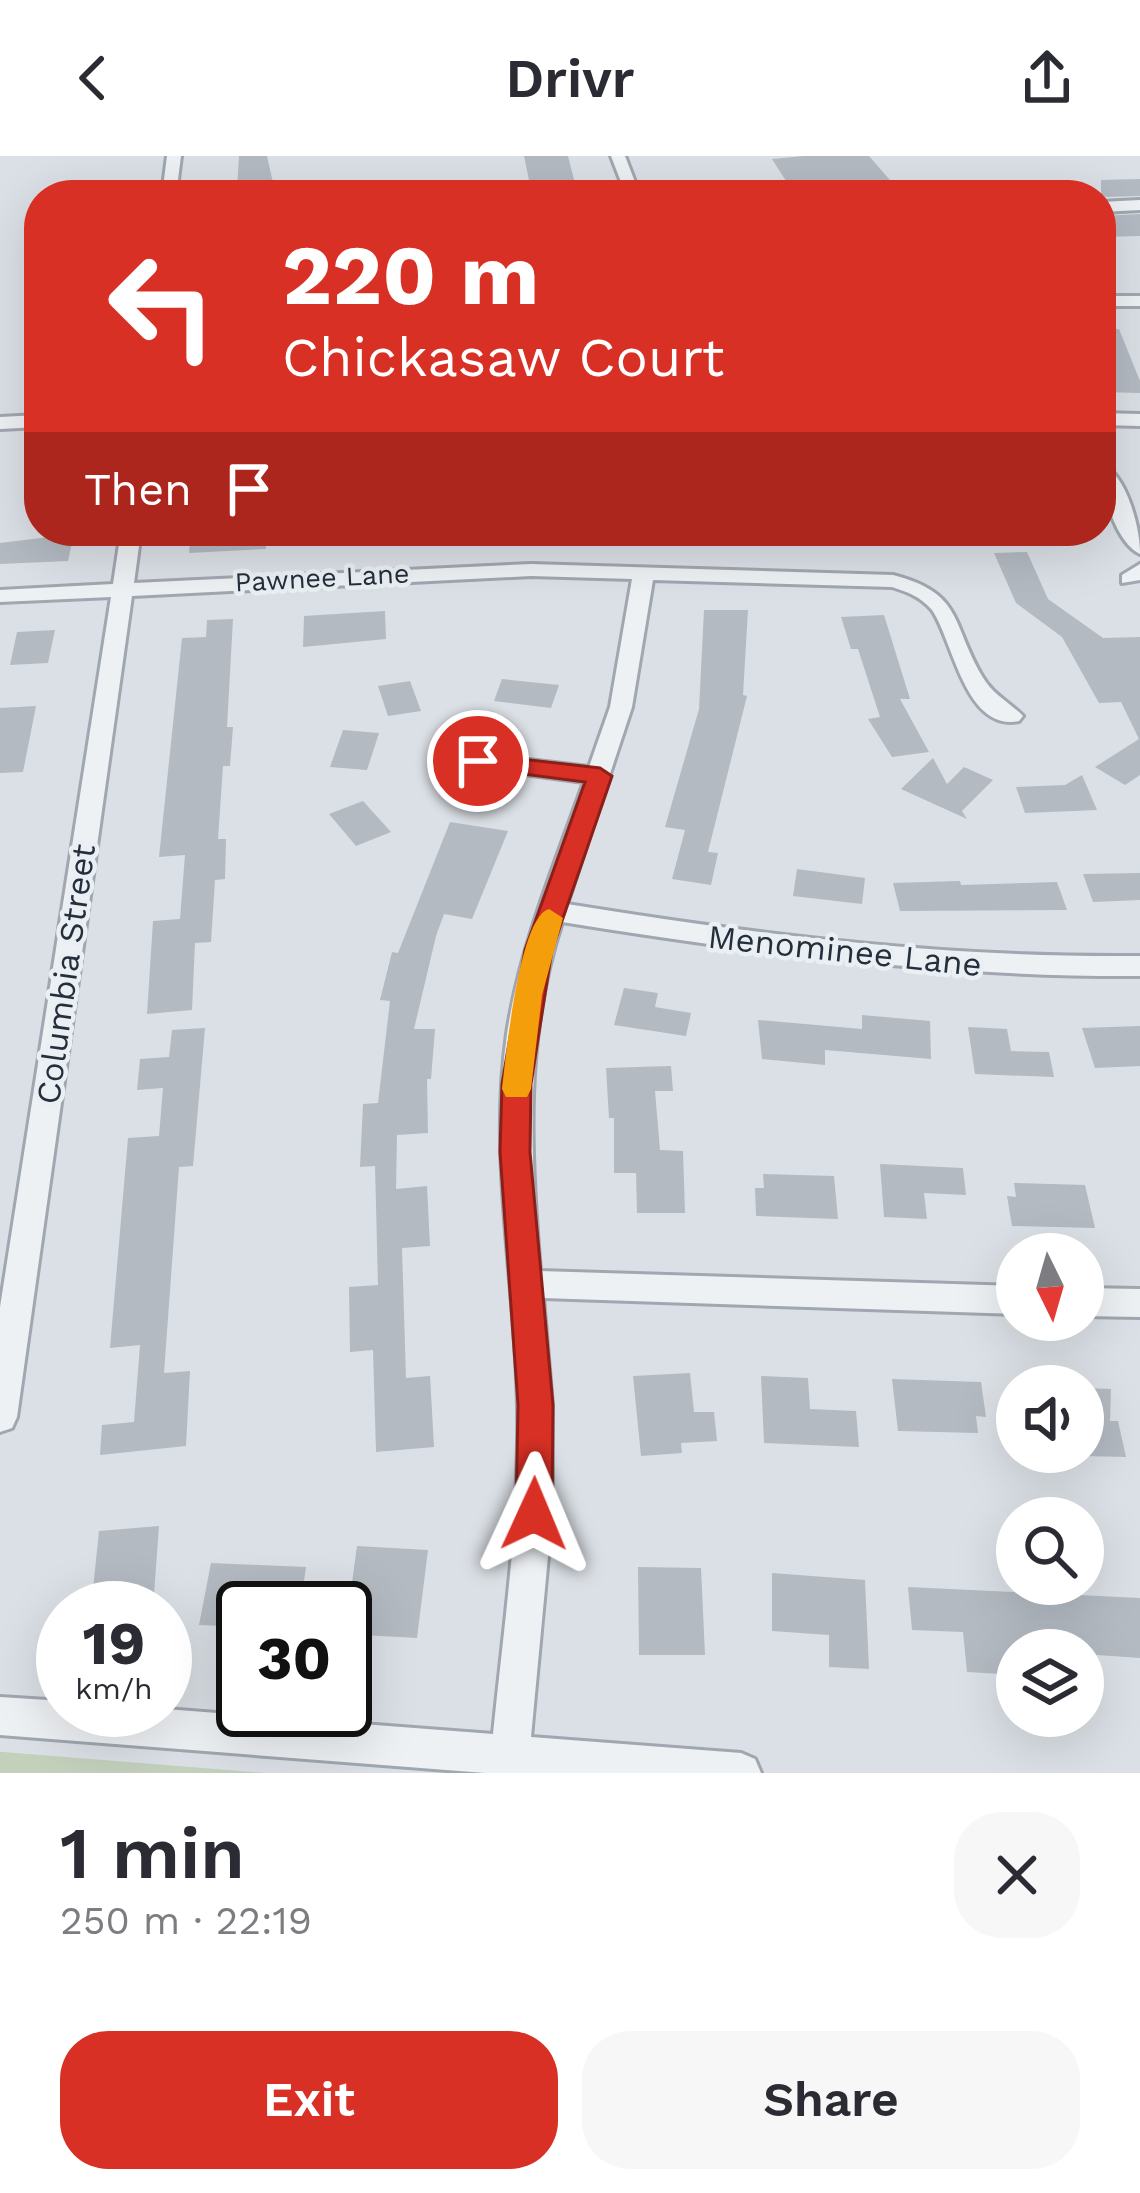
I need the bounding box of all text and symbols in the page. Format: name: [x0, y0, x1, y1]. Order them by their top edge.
icon: back: [60, 45, 126, 111]
icon: share: [1014, 45, 1080, 111]
text: Drivr: [506, 47, 634, 110]
text: 220 m: [282, 226, 539, 324]
icon: left: [84, 228, 240, 384]
text: Chickasaw Court: [282, 326, 724, 389]
icon: arrive: [216, 456, 282, 522]
text: Then: [84, 463, 192, 516]
street label: Pawnee Lane: [234, 557, 410, 599]
pin: [427, 710, 529, 812]
icon: arrive: [445, 728, 511, 794]
street label: Columbia Street: [28, 841, 103, 1107]
street label: Menominee Lane: [706, 917, 984, 984]
north arrow: [996, 1233, 1104, 1341]
map controls: [996, 1233, 1104, 1737]
button: sound: [996, 1365, 1104, 1473]
position arrow: [471, 1451, 597, 1577]
button: search: [996, 1497, 1104, 1605]
speed limit sign: 30: [216, 1581, 372, 1737]
text: 19: [83, 1608, 145, 1679]
button: layers: [996, 1629, 1104, 1737]
text: km/h: [75, 1671, 153, 1706]
text: 1 min: [60, 1811, 245, 1895]
button: close: [954, 1812, 1080, 1938]
text: 250 m · 22:19: [60, 1898, 312, 1943]
button: Exit: [60, 2031, 558, 2169]
button: Share: [582, 2031, 1080, 2169]

